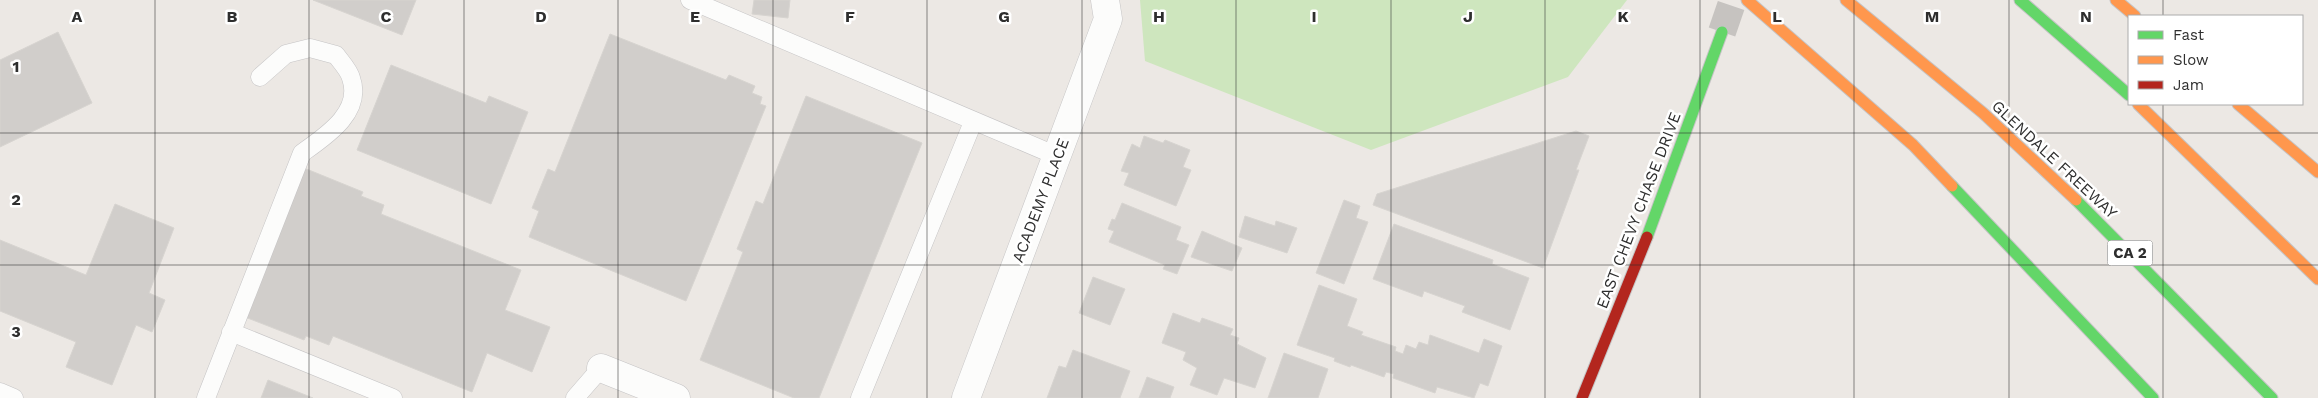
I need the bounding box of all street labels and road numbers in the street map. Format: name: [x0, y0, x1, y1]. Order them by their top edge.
street label: GLENDALE FREEWAY: [1988, 96, 2121, 222]
street label: EAST CHEVY CHASE DRIVE: [1592, 109, 1685, 311]
street label: ACADEMY PLACE: [1008, 135, 1073, 265]
road number: CA 2: [2108, 240, 2152, 266]

